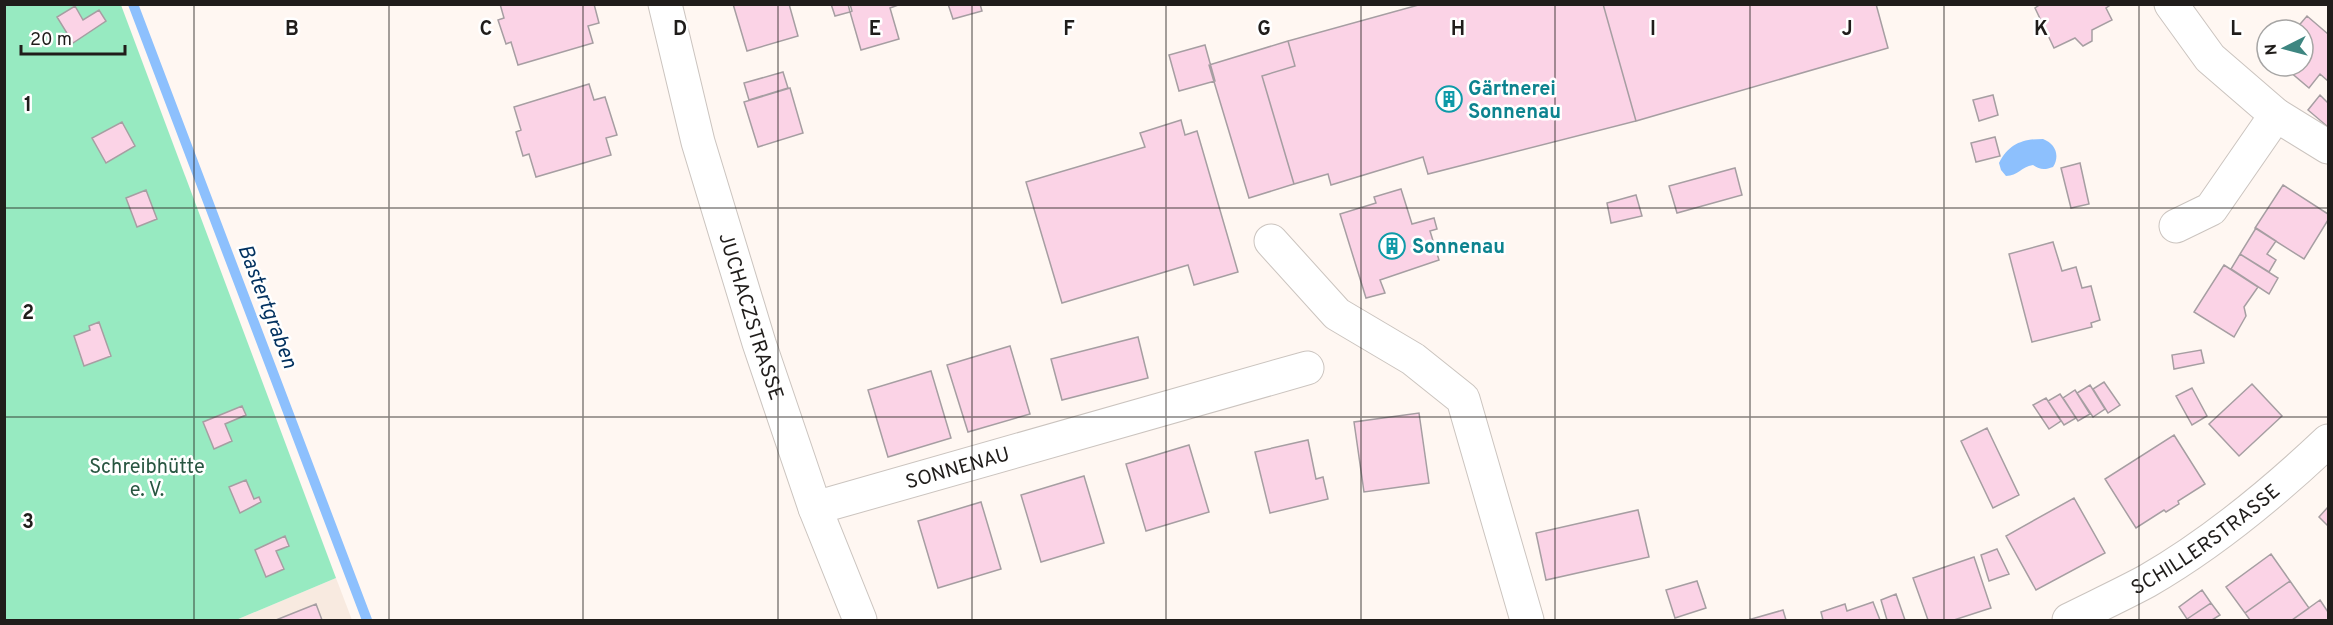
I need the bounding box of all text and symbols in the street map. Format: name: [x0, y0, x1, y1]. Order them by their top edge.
text: B: [285, 17, 299, 43]
text: C: [480, 17, 492, 43]
text: D: [673, 17, 687, 43]
text: E: [869, 17, 881, 43]
text: F: [1063, 17, 1075, 43]
text: G: [1257, 17, 1271, 43]
text: H: [1451, 17, 1465, 43]
text: I: [1650, 17, 1656, 43]
text: J: [1841, 17, 1853, 43]
text: K: [2034, 17, 2048, 43]
text: L: [2230, 17, 2242, 43]
scale bar: [21, 18, 124, 56]
north arrow: [2255, 18, 2315, 78]
text: 20 m: [30, 29, 72, 52]
text: N: [2262, 43, 2283, 56]
place label: Gärtnerei Sonnenau: [1468, 77, 1561, 126]
building icon: Gärtnerei Sonnenau: [1434, 84, 1464, 114]
text: 1: [24, 93, 32, 119]
street label: JUCHACZSTRASSE: [711, 230, 788, 404]
building icon: Sonnenau: [1377, 231, 1407, 261]
place label: Sonnenau: [1412, 235, 1505, 261]
water label: Bastertgraben: [231, 241, 303, 373]
text: 2: [22, 301, 34, 327]
street label: SONNENAU: [903, 442, 1013, 497]
park label: Schreibhütte e. V.: [89, 455, 205, 504]
street label: SCHILLERSTRASSE: [2127, 479, 2286, 602]
text: 3: [22, 510, 34, 536]

